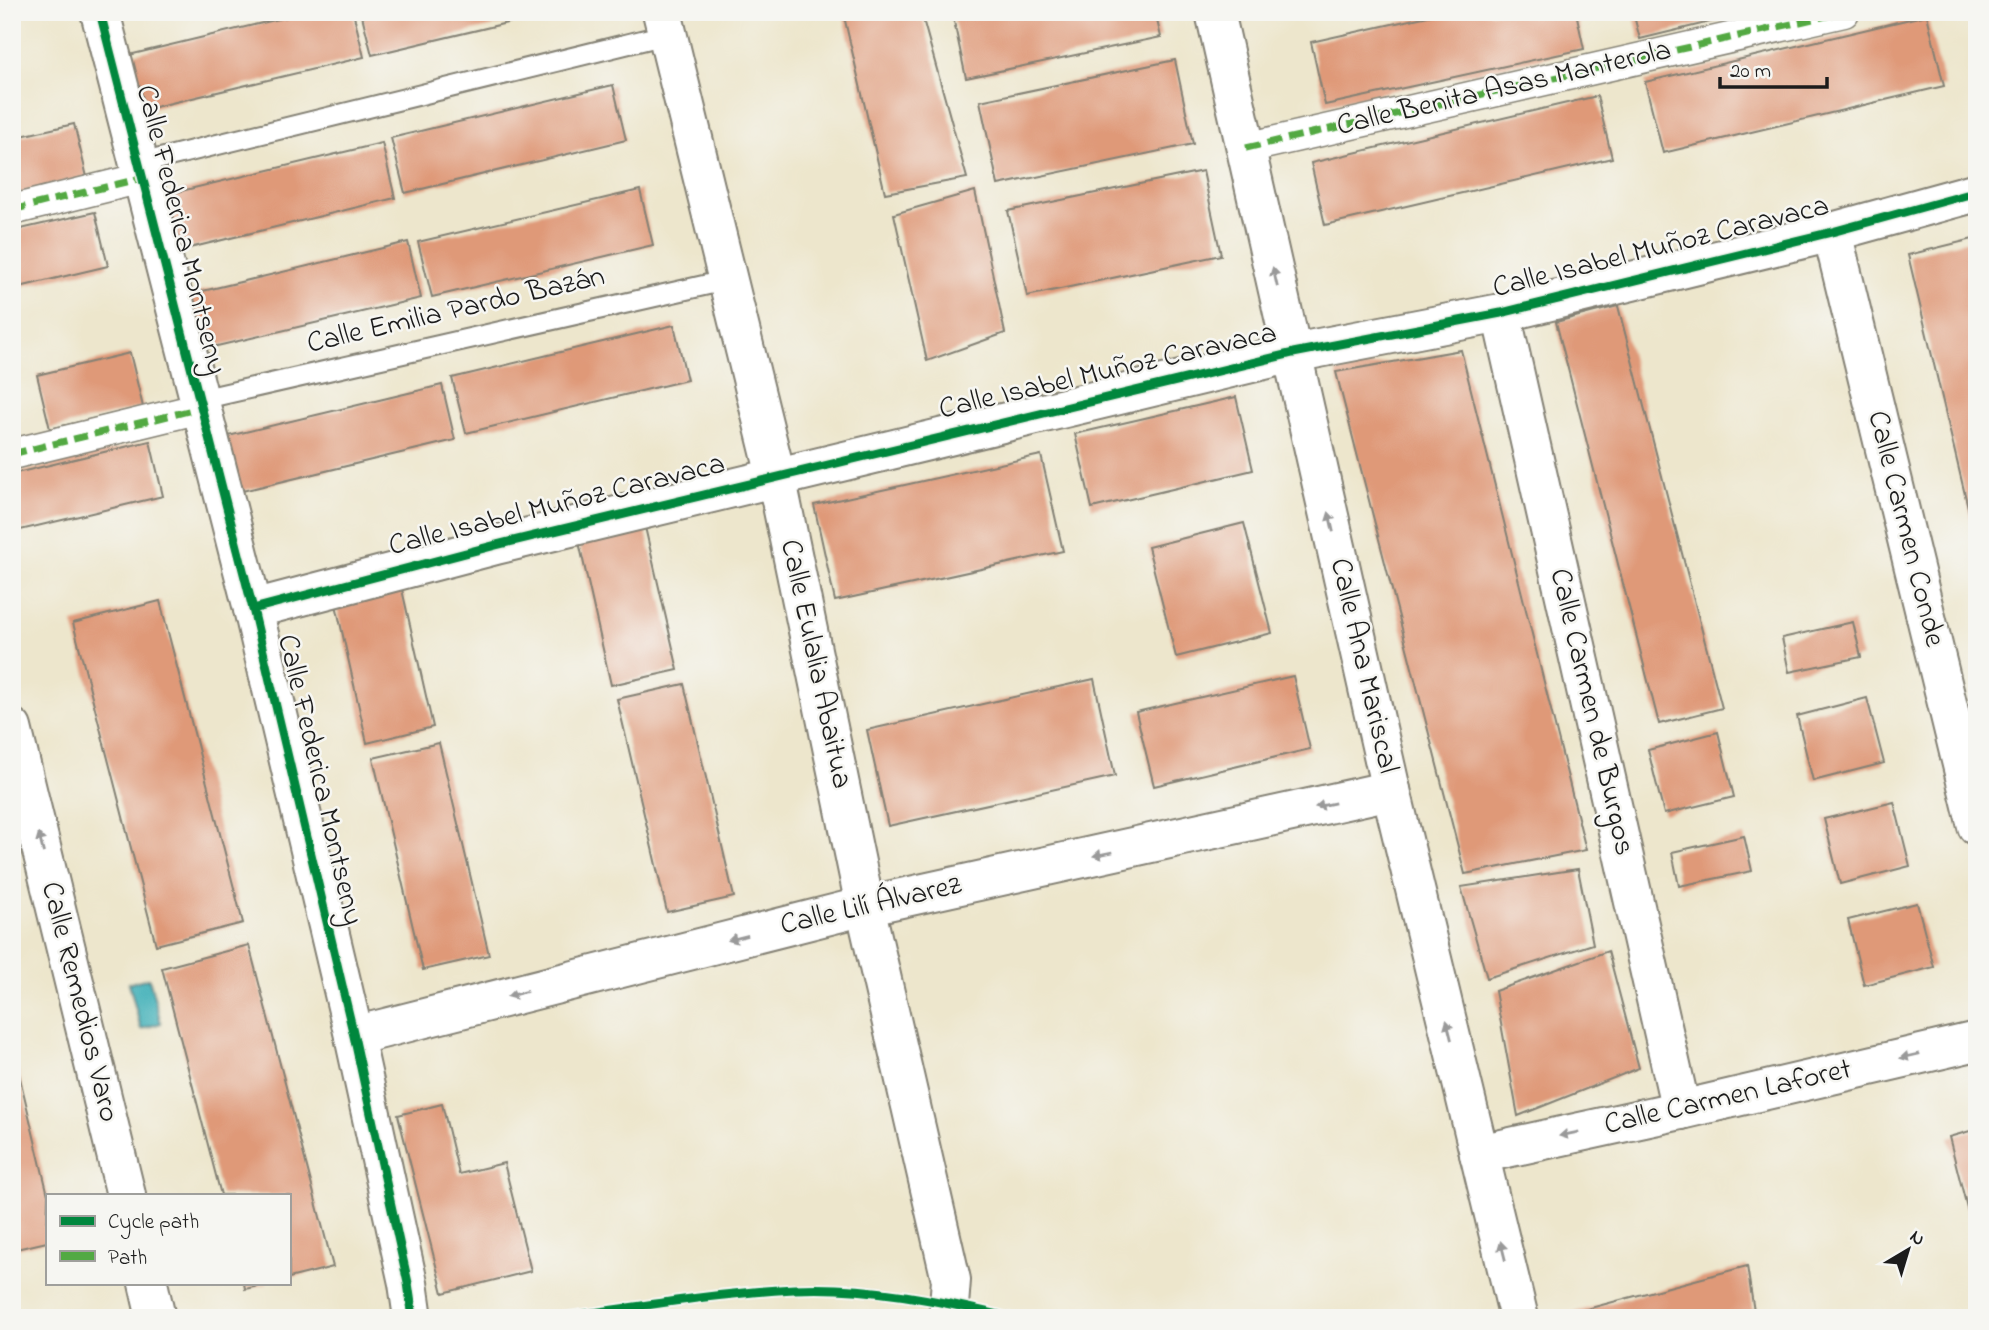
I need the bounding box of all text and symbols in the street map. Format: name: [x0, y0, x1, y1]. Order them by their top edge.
street label: Calle Benita Asas Manterola: [1332, 29, 1676, 149]
scale bar: [1720, 46, 1826, 90]
text: 20 m: [1730, 57, 1771, 87]
street label: Calle Federica Montseny: [123, 80, 237, 380]
street label: Calle Isabel Muñoz Caravaca: [1488, 185, 1834, 311]
street label: Calle Emilia Pardo Bazán: [303, 255, 609, 367]
one-way arrow: [1270, 266, 1281, 288]
street label: Calle Isabel Muñoz Caravaca: [935, 312, 1281, 432]
street label: Calle Carmen Conde: [1854, 406, 1956, 652]
street label: Calle Isabel Muñoz Caravaca: [384, 443, 730, 569]
one-way arrow: [1325, 511, 1336, 533]
street label: Calle Eulalia Abaitua: [767, 535, 863, 793]
street label: Calle Ana Mariscal: [1317, 554, 1409, 778]
street label: Calle Carmen de Burgos: [1537, 564, 1645, 860]
street label: Calle Federica Montseny: [264, 630, 374, 930]
one-way arrow: [1314, 799, 1336, 810]
one-way arrow: [35, 832, 46, 854]
one-way arrow: [1092, 848, 1114, 859]
street label: Calle Lilí Álvarez: [776, 864, 966, 948]
street label: Calle Remedios Varo: [28, 877, 130, 1127]
one-way arrow: [727, 933, 749, 944]
one-way arrow: [506, 989, 528, 1000]
one-way arrow: [1443, 1019, 1454, 1041]
street label: Calle Carmen Laforet: [1600, 1048, 1856, 1148]
one-way arrow: [1899, 1051, 1921, 1062]
one-way arrow: [1558, 1129, 1580, 1140]
legend: [46, 1194, 290, 1284]
text: Cycle path: [108, 1208, 199, 1240]
north arrow: [1874, 1214, 1944, 1284]
text: N: [1904, 1224, 1930, 1253]
one-way arrow: [1497, 1240, 1508, 1262]
text: Path: [108, 1244, 147, 1274]

